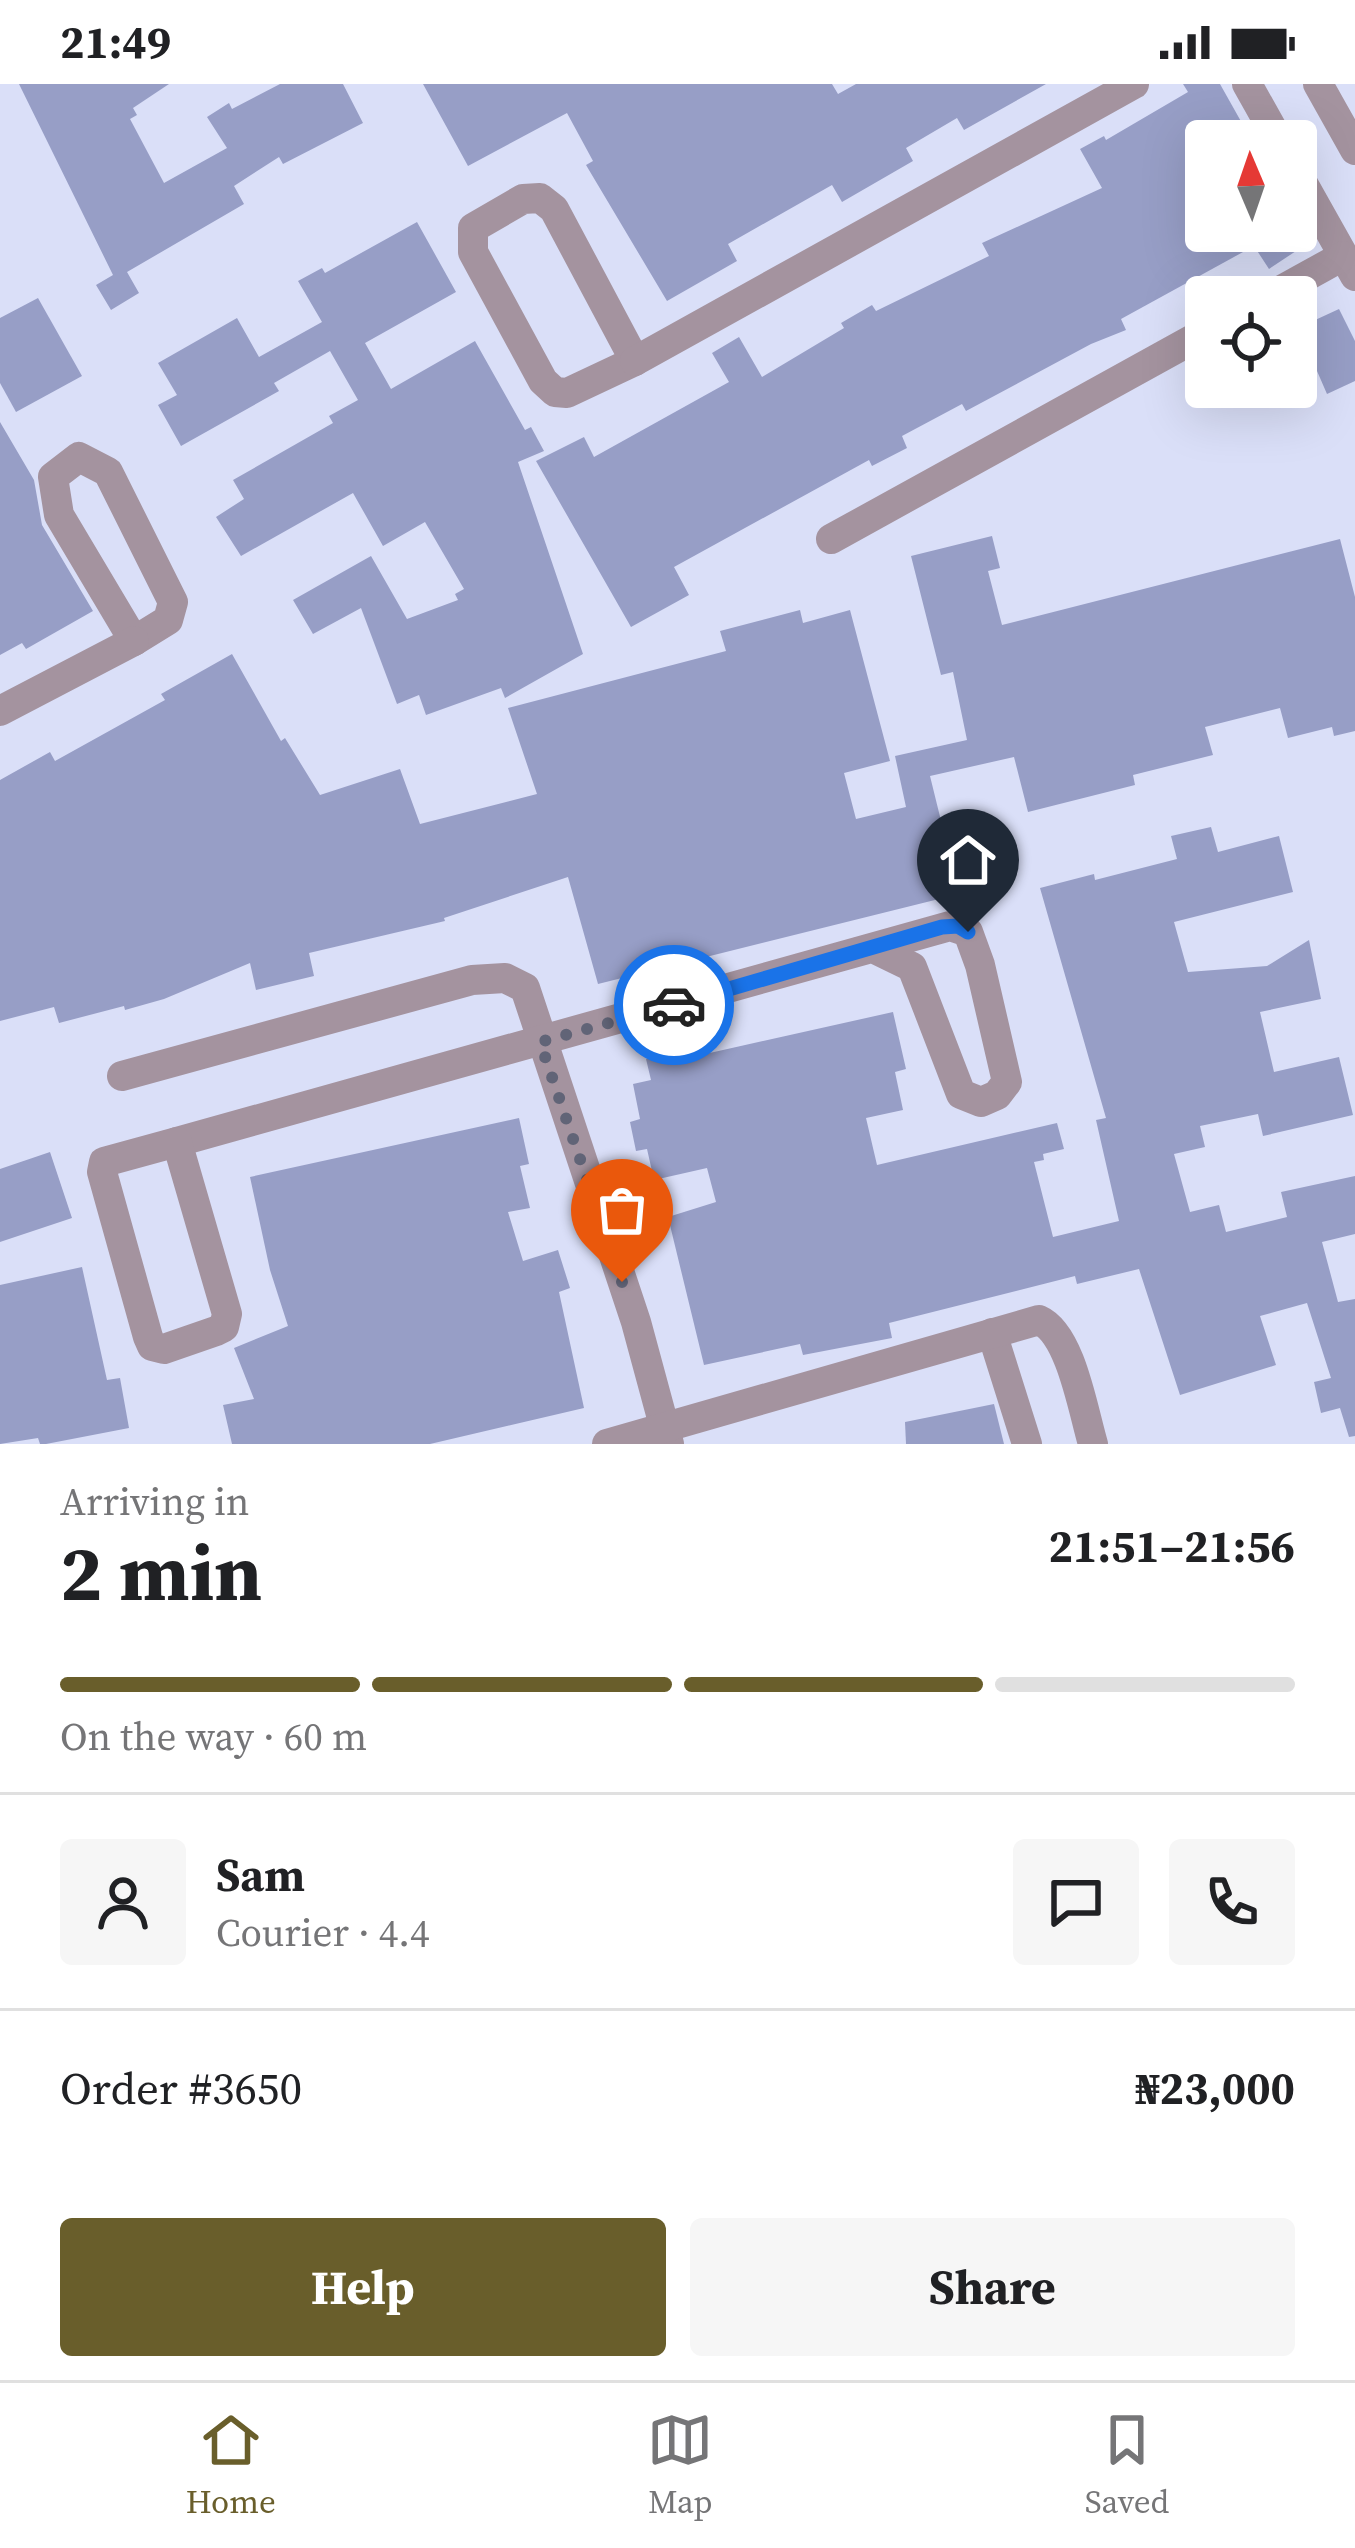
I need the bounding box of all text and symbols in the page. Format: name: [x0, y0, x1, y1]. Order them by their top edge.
text: 21:49: [60, 11, 171, 73]
north arrow: [1185, 120, 1317, 252]
map controls: [1185, 120, 1317, 408]
button: locate: [1185, 276, 1317, 408]
pin: [917, 809, 1019, 932]
icon: home: [935, 827, 1001, 893]
courier: [614, 945, 734, 1065]
icon: car: [641, 972, 707, 1038]
pin: [571, 1159, 673, 1282]
icon: bag: [589, 1177, 655, 1243]
text: Arriving in: [60, 1475, 249, 1528]
text: 21:51–21:56: [1049, 1515, 1295, 1577]
text: 2 min: [60, 1519, 262, 1626]
text: On the way · 60 m: [60, 1710, 367, 1763]
button: person: [60, 1839, 186, 1965]
button: chat: [1013, 1839, 1139, 1965]
button: phone: [1169, 1839, 1295, 1965]
text: Sam: [216, 1844, 305, 1906]
text: Courier · 4.4: [216, 1906, 429, 1959]
text: Order #3650: [60, 2057, 302, 2119]
text: ₦23,000: [1135, 2057, 1295, 2119]
button: Help: [60, 2218, 666, 2356]
button: Share: [690, 2218, 1295, 2356]
tab: Home: [186, 2407, 276, 2524]
tab: Map: [647, 2407, 713, 2524]
tab: Saved: [1085, 2407, 1169, 2524]

